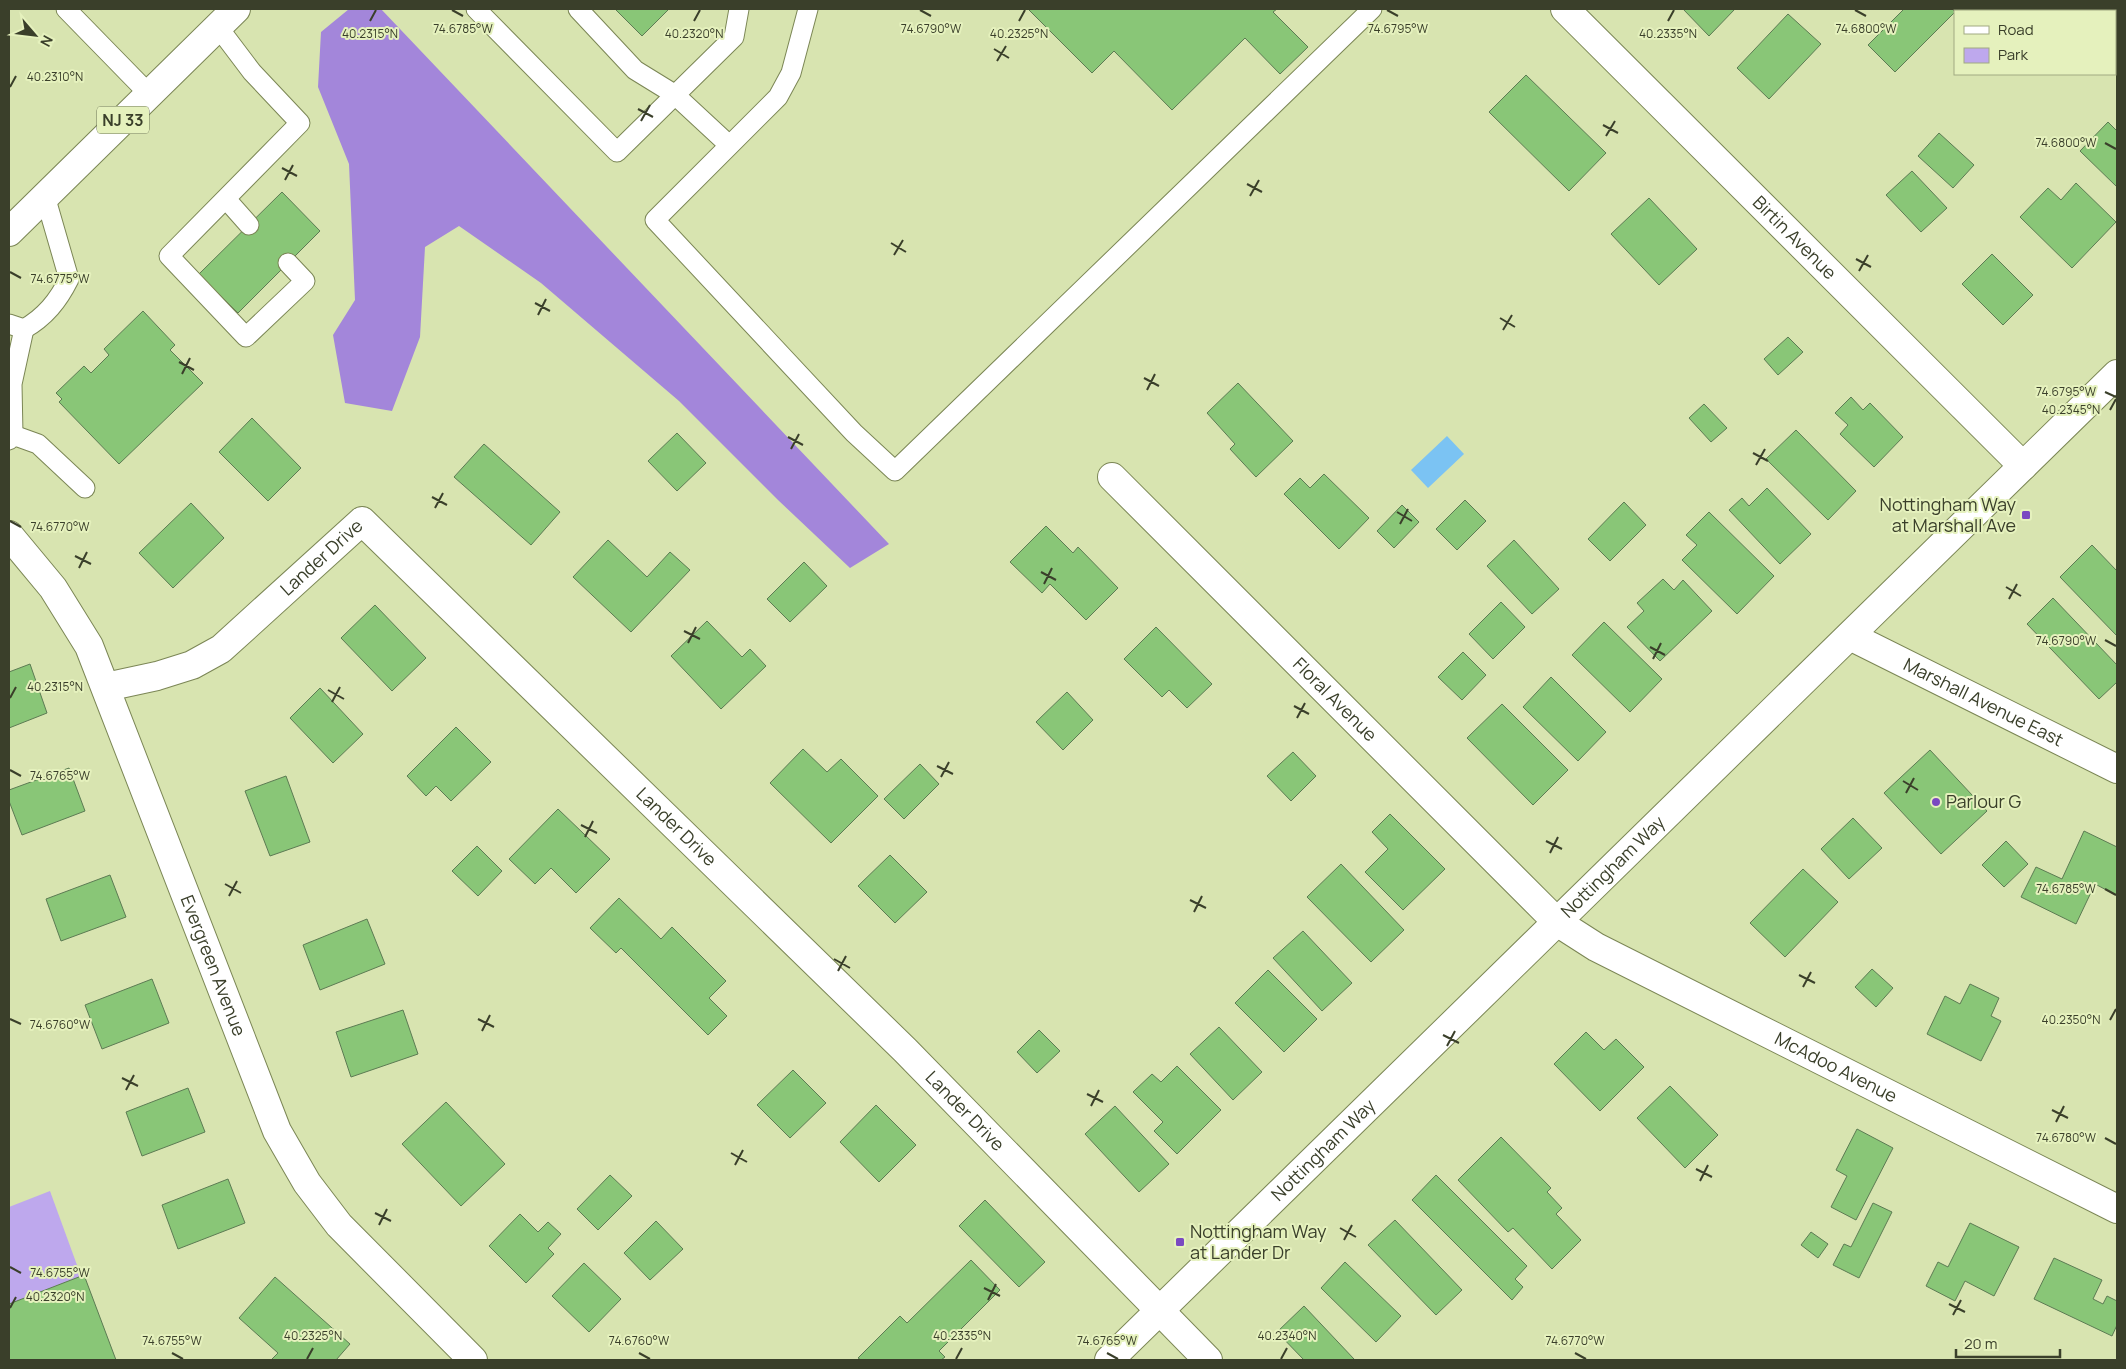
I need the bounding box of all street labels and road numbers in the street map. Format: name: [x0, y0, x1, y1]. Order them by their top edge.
road number: NJ 33: [97, 106, 149, 134]
street label: Birtin Avenue: [1748, 190, 1842, 284]
street label: Lander Drive: [275, 513, 367, 600]
street label: Floral Avenue: [1288, 652, 1383, 746]
street label: Marshall Avenue East: [1900, 652, 2068, 751]
street label: Lander Drive: [631, 782, 722, 871]
street label: Nottingham Way: [1555, 810, 1670, 923]
street label: Evergreen Avenue: [176, 891, 252, 1039]
street label: McAdoo Avenue: [1771, 1026, 1901, 1107]
street label: Lander Drive: [921, 1065, 1010, 1156]
street label: Nottingham Way: [1266, 1093, 1380, 1206]

